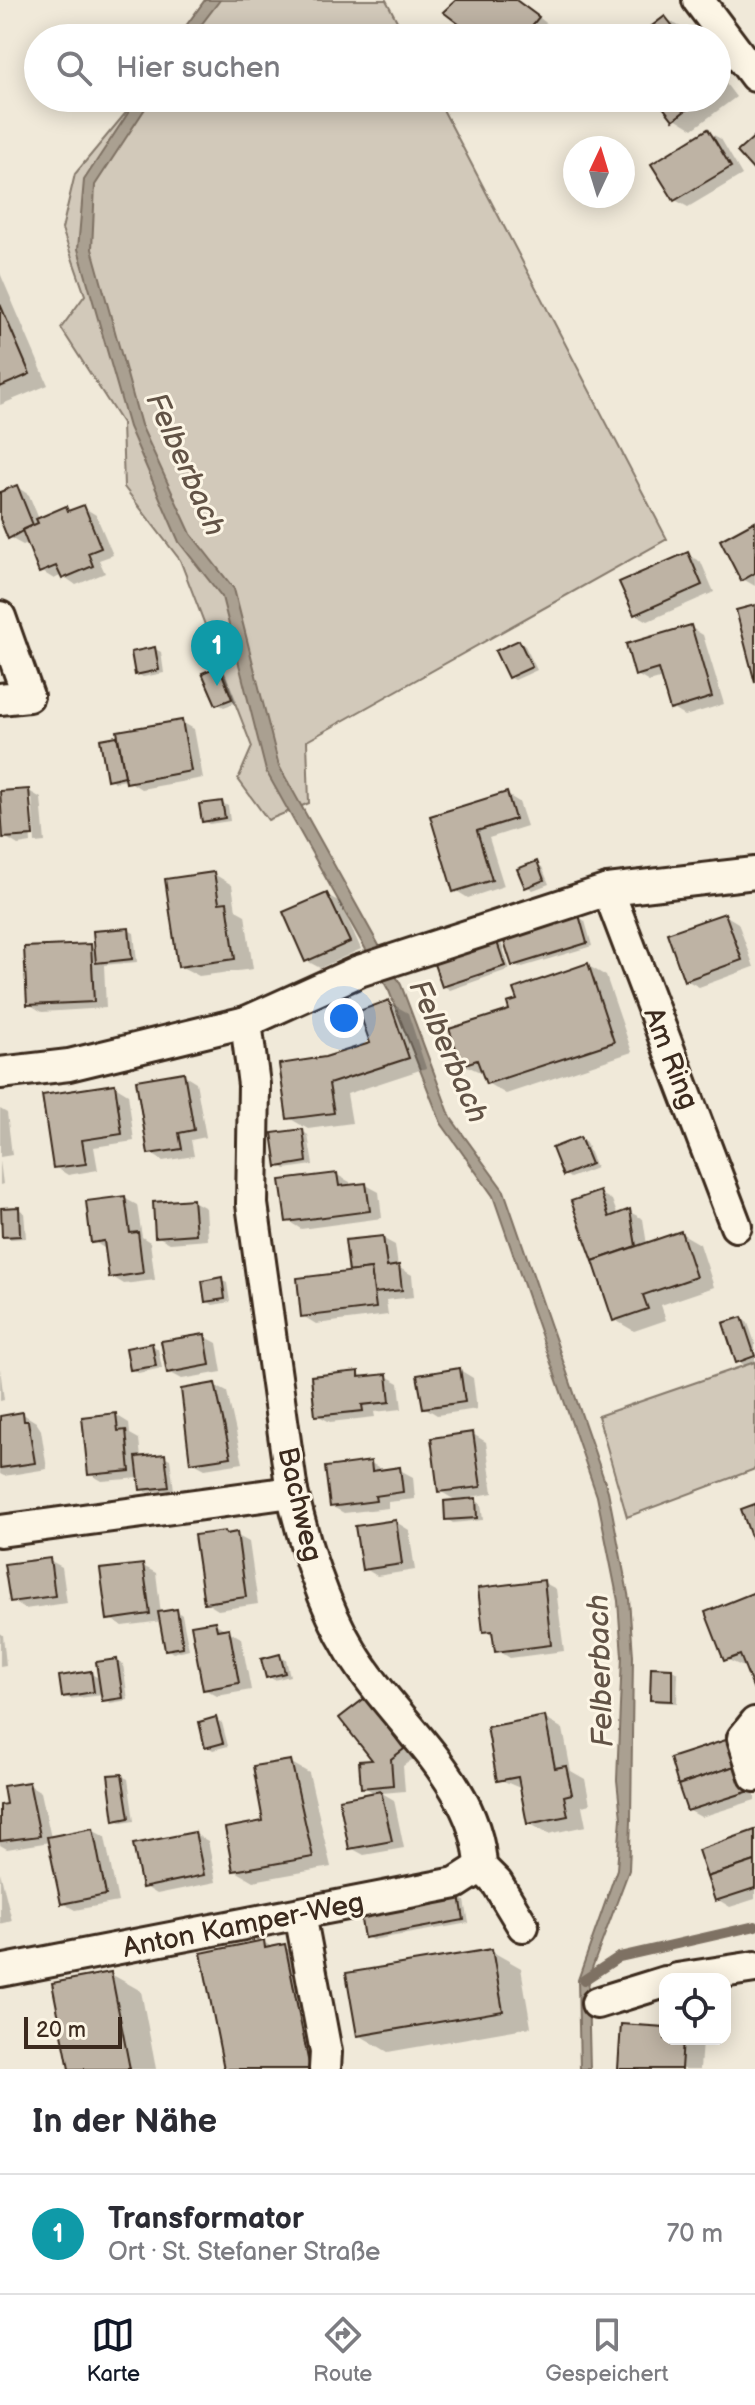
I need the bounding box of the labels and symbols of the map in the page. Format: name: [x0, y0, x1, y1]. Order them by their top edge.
north arrow: [563, 136, 635, 208]
water label: Felberbach: [138, 387, 233, 542]
pin: 1: [191, 620, 243, 686]
water label: Felberbach: [401, 974, 496, 1129]
your location: [324, 998, 364, 1038]
street label: Am Ring: [636, 1003, 705, 1114]
street label: Bachweg: [270, 1444, 329, 1565]
water label: Felberbach: [580, 1594, 622, 1748]
street label: Anton Kamper-Weg: [120, 1886, 367, 1965]
scale bar: [24, 2013, 122, 2049]

